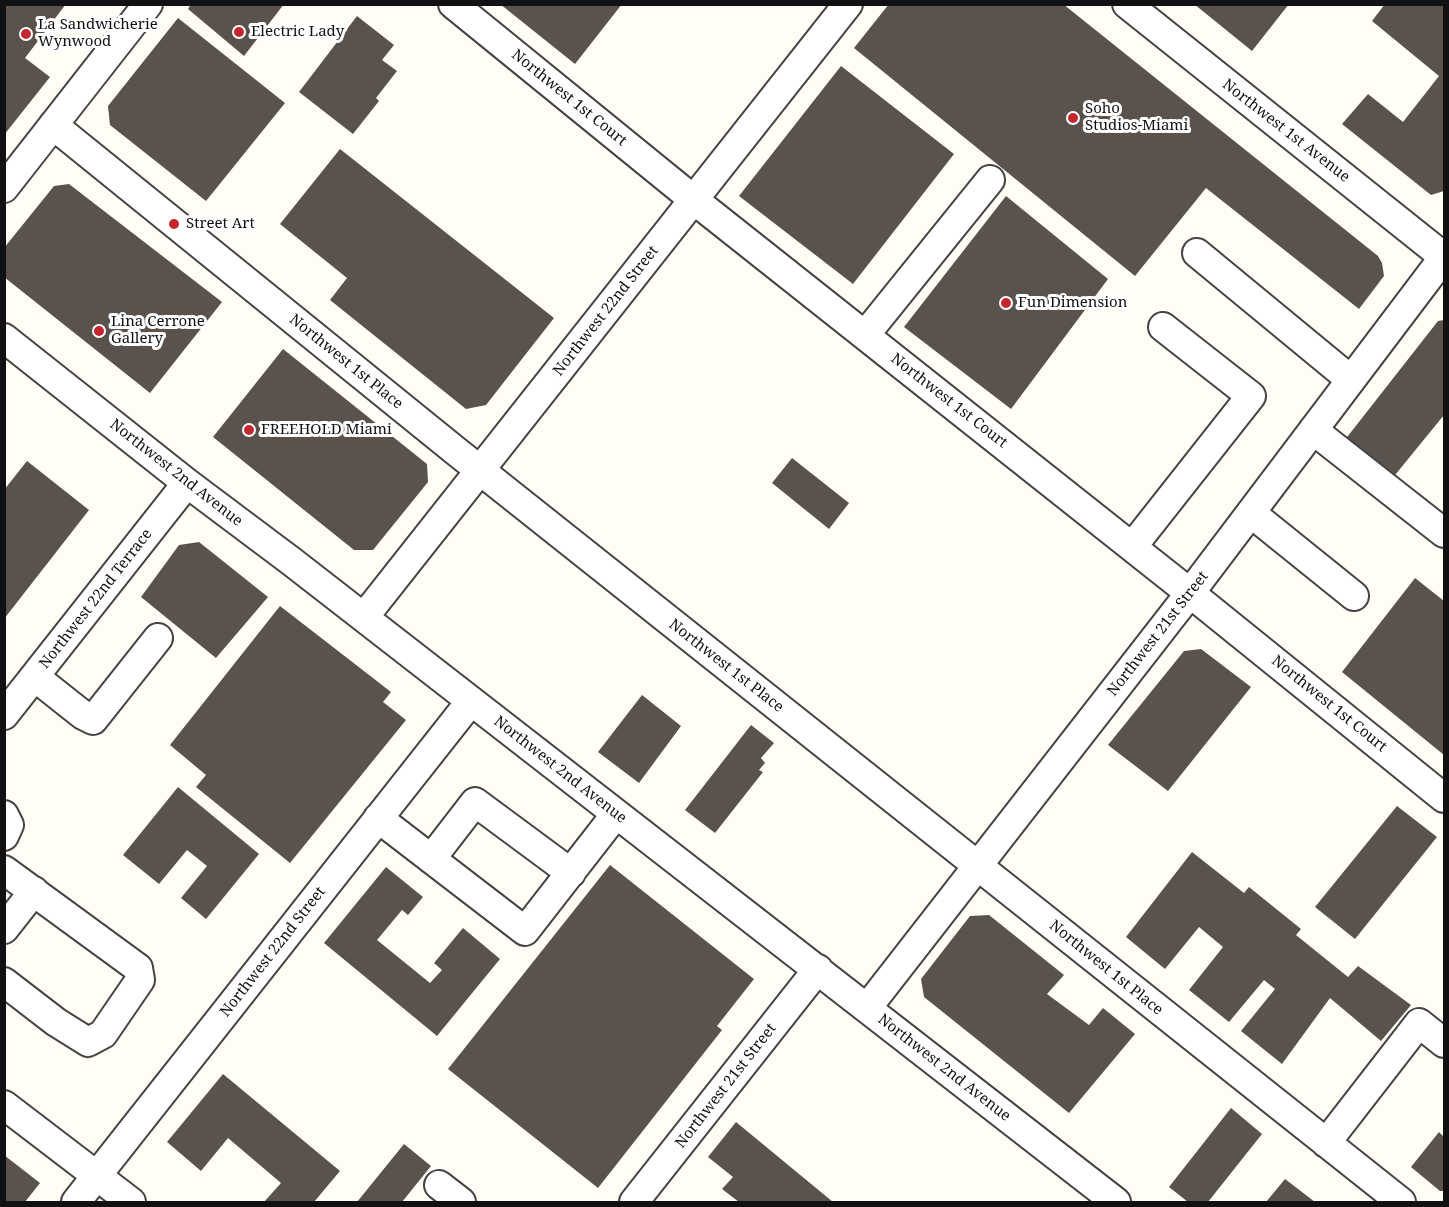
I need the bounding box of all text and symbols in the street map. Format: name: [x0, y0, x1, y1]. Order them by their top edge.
place label: La Sandwicherie Wynwood: [38, 16, 158, 51]
place label: Electric Lady: [251, 23, 344, 41]
marker: Electric Lady: [232, 25, 246, 39]
marker: La Sandwicherie Wynwood: [19, 27, 33, 41]
street label: Northwest 1st Court: [508, 46, 630, 150]
street label: Northwest 1st Avenue: [1219, 76, 1353, 186]
place label: Soho Studios-Miami: [1085, 100, 1188, 135]
marker: Soho Studios-Miami: [1066, 111, 1080, 125]
place label: Street Art: [186, 215, 255, 233]
marker: Street Art: [167, 217, 181, 231]
street label: Northwest 22nd Street: [550, 242, 662, 380]
place label: Fun Dimension: [1018, 294, 1127, 312]
marker: Fun Dimension: [999, 296, 1013, 310]
street label: Northwest 1st Place: [286, 311, 406, 413]
place label: Lina Cerrone Gallery: [111, 313, 205, 348]
marker: Lina Cerrone Gallery: [92, 324, 106, 338]
street label: Northwest 1st Court: [887, 350, 1011, 452]
street label: Northwest 2nd Avenue: [106, 416, 246, 530]
place label: FREEHOLD Miami: [261, 421, 392, 439]
marker: FREEHOLD Miami: [242, 423, 256, 437]
street label: Northwest 22nd Terrace: [36, 525, 156, 673]
street label: Northwest 21st Street: [1104, 568, 1212, 700]
street label: Northwest 1st Place: [665, 616, 787, 716]
street label: Northwest 1st Court: [1268, 652, 1390, 756]
street label: Northwest 2nd Avenue: [490, 713, 630, 827]
street label: Northwest 22nd Street: [217, 883, 329, 1021]
street label: Northwest 1st Place: [1046, 917, 1166, 1019]
street label: Northwest 2nd Avenue: [874, 1011, 1014, 1125]
street label: Northwest 21st Street: [672, 1020, 780, 1152]

